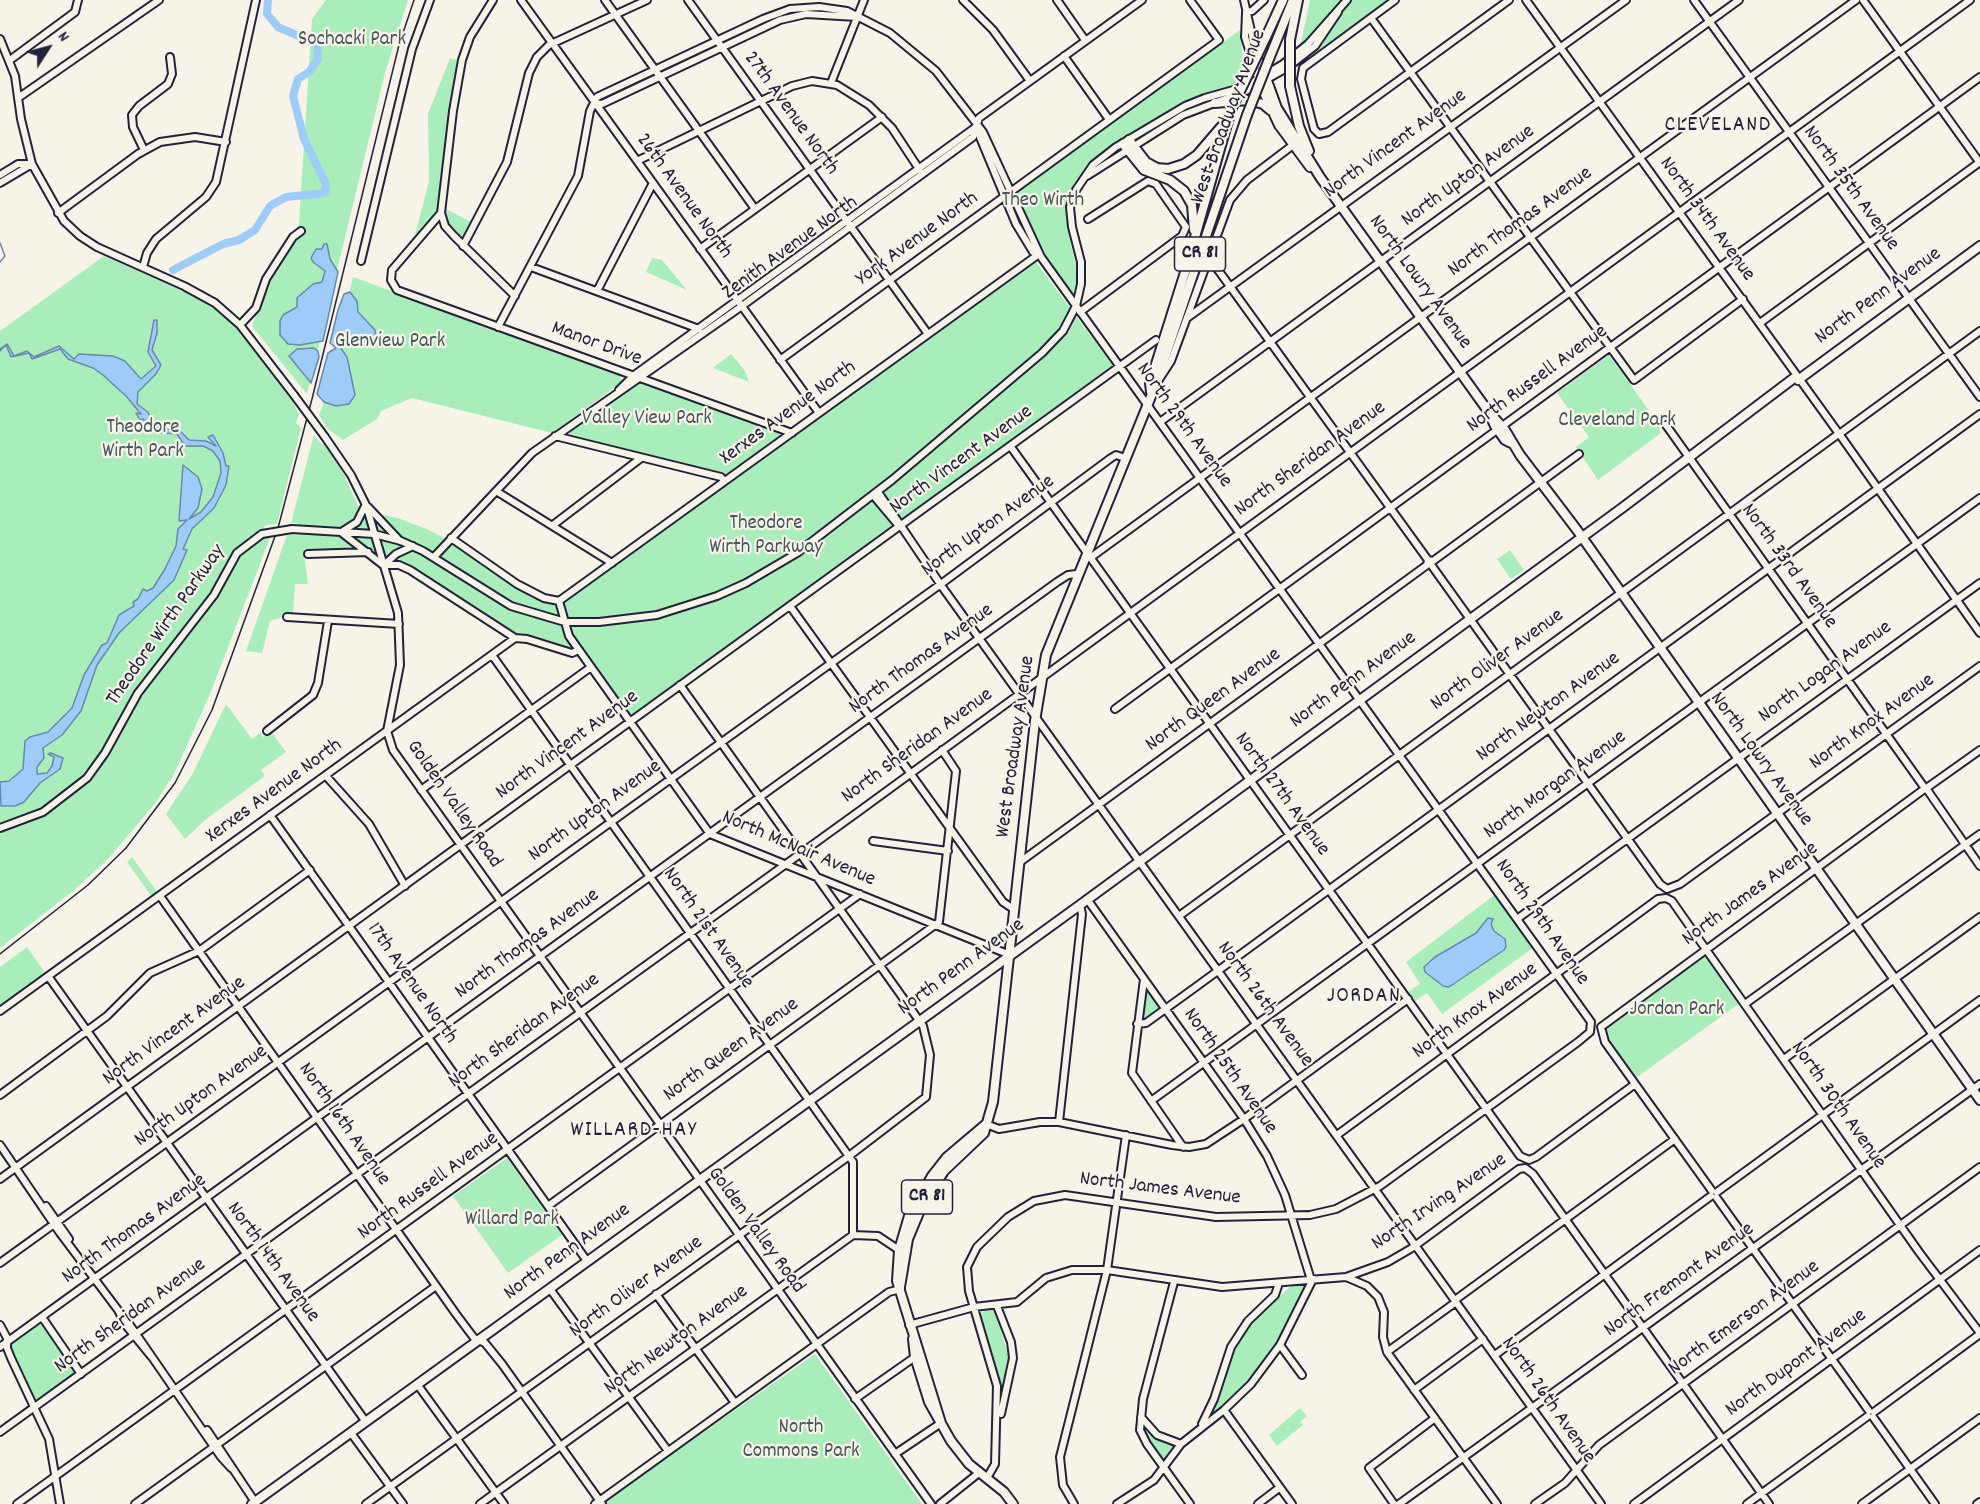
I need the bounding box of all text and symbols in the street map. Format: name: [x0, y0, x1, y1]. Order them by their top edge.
north arrow: [18, 18, 78, 78]
street label: West Broadway Avenue: [1187, 26, 1273, 208]
text: N: [51, 27, 75, 47]
park label: Sochacki Park: [298, 28, 406, 54]
street label: 27th Avenue North: [737, 47, 843, 181]
street label: North Vincent Avenue: [1320, 85, 1472, 205]
district label: CLEVELAND: [1664, 114, 1772, 140]
street label: North Upton Avenue: [1397, 120, 1541, 234]
street label: North 35th Avenue: [1796, 122, 1904, 256]
street label: 26th Avenue North: [629, 129, 737, 265]
street label: North 34th Avenue: [1652, 153, 1760, 287]
street label: North Thomas Avenue: [1444, 162, 1598, 284]
street label: York Avenue North: [852, 187, 984, 293]
park label: Theo Wirth: [1002, 189, 1084, 215]
street label: Zenith Avenue North: [718, 191, 864, 307]
street label: North Lowry Avenue: [1362, 211, 1476, 355]
road number: CR 81: [1174, 237, 1226, 271]
street label: North Penn Avenue: [1811, 243, 1947, 351]
street label: Manor Drive: [547, 317, 645, 373]
street label: North Russell Avenue: [1463, 320, 1613, 440]
park label: Glenview Park: [335, 330, 445, 356]
street label: Xerxes Avenue North: [716, 356, 862, 472]
street label: North 29th Avenue: [1129, 359, 1237, 493]
street label: North Sheridan Avenue: [1230, 397, 1392, 523]
street label: North Vincent Avenue: [886, 401, 1038, 521]
park label: Valley View Park: [582, 407, 712, 433]
park label: Cleveland Park: [1558, 409, 1676, 435]
park label: Theodore Wirth Park: [102, 416, 184, 466]
street label: North Upton Avenue: [917, 470, 1061, 584]
street label: North 33rd Avenue: [1734, 500, 1842, 634]
park label: Theodore Wirth Parkway: [709, 512, 823, 562]
street label: Theodore Wirth Parkway: [102, 540, 232, 712]
street label: North Thomas Avenue: [845, 599, 999, 721]
street label: North Oliver Avenue: [1426, 604, 1570, 718]
street label: North Logan Avenue: [1754, 616, 1898, 730]
street label: North Penn Avenue: [1286, 627, 1422, 735]
street label: North Queen Avenue: [1141, 643, 1287, 759]
street label: North Newton Avenue: [1472, 647, 1626, 769]
street label: West Broadway Avenue: [992, 654, 1042, 840]
street label: North Knox Avenue: [1806, 669, 1940, 777]
street label: North Sheridan Avenue: [837, 684, 999, 810]
street label: North Vincent Avenue: [492, 686, 644, 806]
street label: North Lowry Avenue: [1703, 688, 1817, 832]
street label: North Morgan Avenue: [1480, 726, 1632, 846]
street label: North 27th Avenue: [1228, 728, 1334, 862]
street label: Xerxes Avenue North: [202, 734, 348, 850]
street label: Golden Valley Road: [400, 736, 506, 874]
street label: North Upton Avenue: [524, 755, 668, 869]
street label: North McNair Avenue: [717, 806, 879, 894]
street label: North James Avenue: [1678, 837, 1824, 953]
street label: North 29th Avenue: [1488, 855, 1594, 991]
street label: North 21st Avenue: [656, 863, 758, 995]
street label: North Thomas Avenue: [451, 884, 605, 1006]
street label: North Penn Avenue: [894, 914, 1030, 1022]
street label: 17th Avenue North: [360, 919, 462, 1049]
street label: North 26th Avenue: [1210, 937, 1318, 1073]
street label: North Knox Avenue: [1409, 958, 1543, 1066]
street label: North Sheridan Avenue: [444, 969, 606, 1095]
street label: North Vincent Avenue: [99, 972, 251, 1092]
district label: JORDAN: [1327, 985, 1401, 1011]
street label: North Queen Avenue: [659, 993, 805, 1109]
park label: Jordan Park: [1630, 998, 1724, 1024]
street label: North 25th Avenue: [1176, 1004, 1282, 1140]
street label: North 30th Avenue: [1784, 1037, 1890, 1175]
street label: North Upton Avenue: [130, 1040, 274, 1154]
street label: North 16th Avenue: [291, 1059, 395, 1191]
district label: WILLARD-HAY: [571, 1119, 697, 1145]
street label: North Russell Avenue: [354, 1127, 504, 1247]
street label: North Irving Avenue: [1368, 1148, 1512, 1258]
street label: Golden Valley Road: [701, 1163, 809, 1299]
street label: North James Avenue: [1078, 1168, 1242, 1212]
street label: North Thomas Avenue: [58, 1169, 212, 1291]
road number: CR 81: [902, 1180, 952, 1214]
street label: North 14th Avenue: [220, 1198, 324, 1328]
street label: North Penn Avenue: [500, 1199, 636, 1307]
park label: Willard Park: [465, 1208, 559, 1234]
street label: North Fremont Avenue: [1600, 1218, 1760, 1344]
street label: North Oliver Avenue: [565, 1231, 709, 1345]
street label: North Sheridan Avenue: [50, 1254, 212, 1380]
street label: North Emerson Avenue: [1664, 1256, 1826, 1382]
street label: North Newton Avenue: [600, 1280, 754, 1402]
street label: North Dupont Avenue: [1722, 1304, 1872, 1424]
street label: North 26th Avenue: [1494, 1333, 1600, 1469]
park label: North Commons Park: [742, 1416, 860, 1466]

